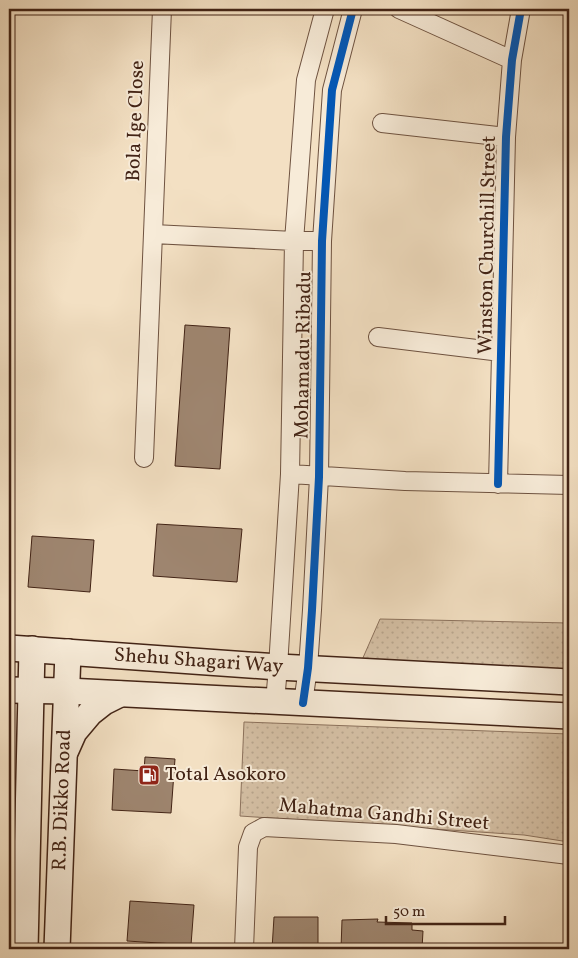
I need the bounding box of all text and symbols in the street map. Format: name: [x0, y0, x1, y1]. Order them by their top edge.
street label: Bola Ige Close: [120, 60, 152, 182]
street label: Winston Churchill Street: [472, 135, 504, 355]
street label: Mohamadu Ribadu: [289, 271, 319, 439]
street label: Shehu Shagari Way: [113, 641, 284, 681]
street label: R.B. Dikko Road: [46, 729, 79, 871]
place label: Total Asokoro: [165, 761, 286, 789]
fuel station icon: Total Asokoro: [137, 763, 161, 787]
street label: Mahatma Gandhi Street: [278, 792, 490, 838]
scale bar: [386, 893, 504, 925]
text: 50 m: [393, 902, 425, 923]

